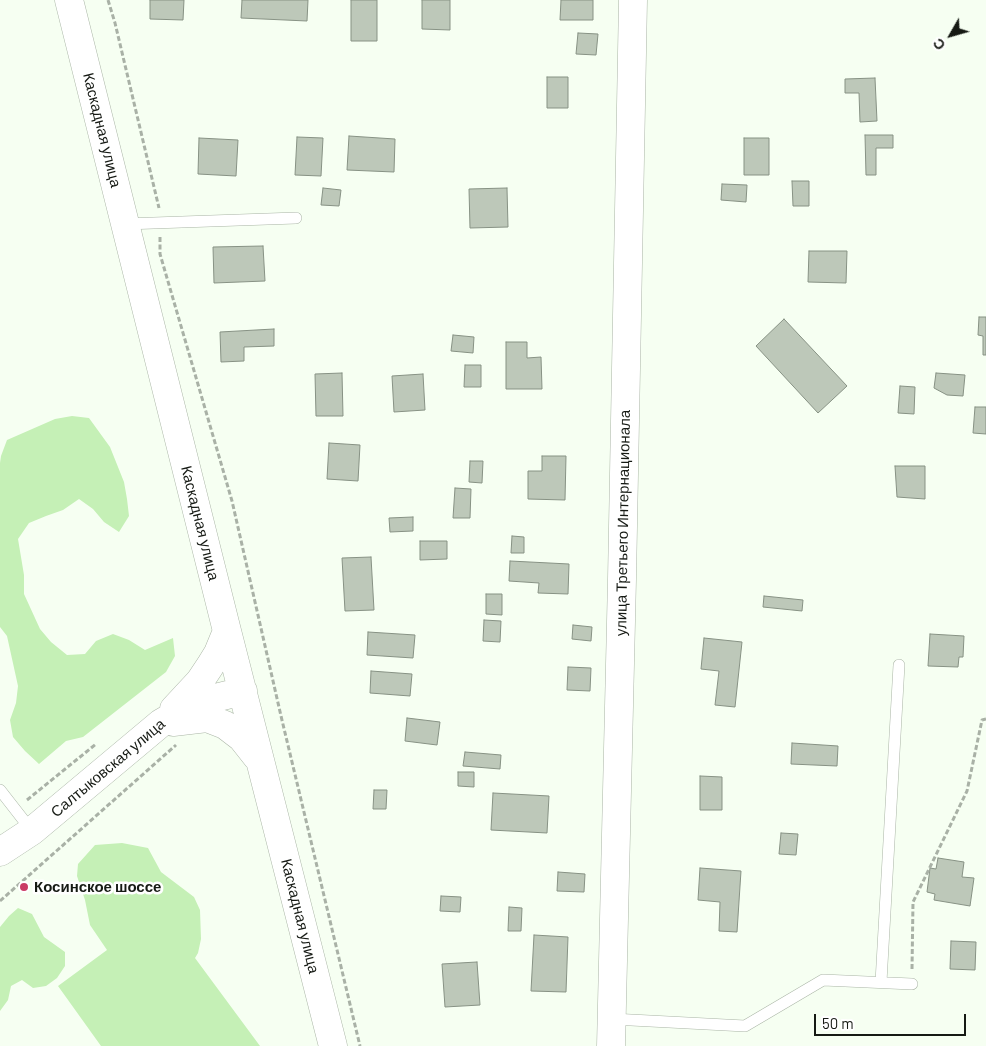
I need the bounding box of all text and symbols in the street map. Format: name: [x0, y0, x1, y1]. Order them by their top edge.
north arrow: [926, 10, 976, 60]
text: С: [929, 35, 949, 54]
street label: Каскадная улица: [79, 71, 125, 189]
street label: улица Третьего Интернационала: [612, 410, 634, 636]
street label: Каскадная улица: [177, 464, 223, 582]
street label: Салтыковская улица: [47, 715, 169, 821]
street label: Каскадная улица: [277, 857, 323, 975]
place label: Косинское шоссе: [34, 878, 161, 896]
marker: Косинское шоссе: [18, 881, 30, 893]
scale bar: [816, 1004, 968, 1036]
text: 50 m: [822, 1014, 854, 1032]

